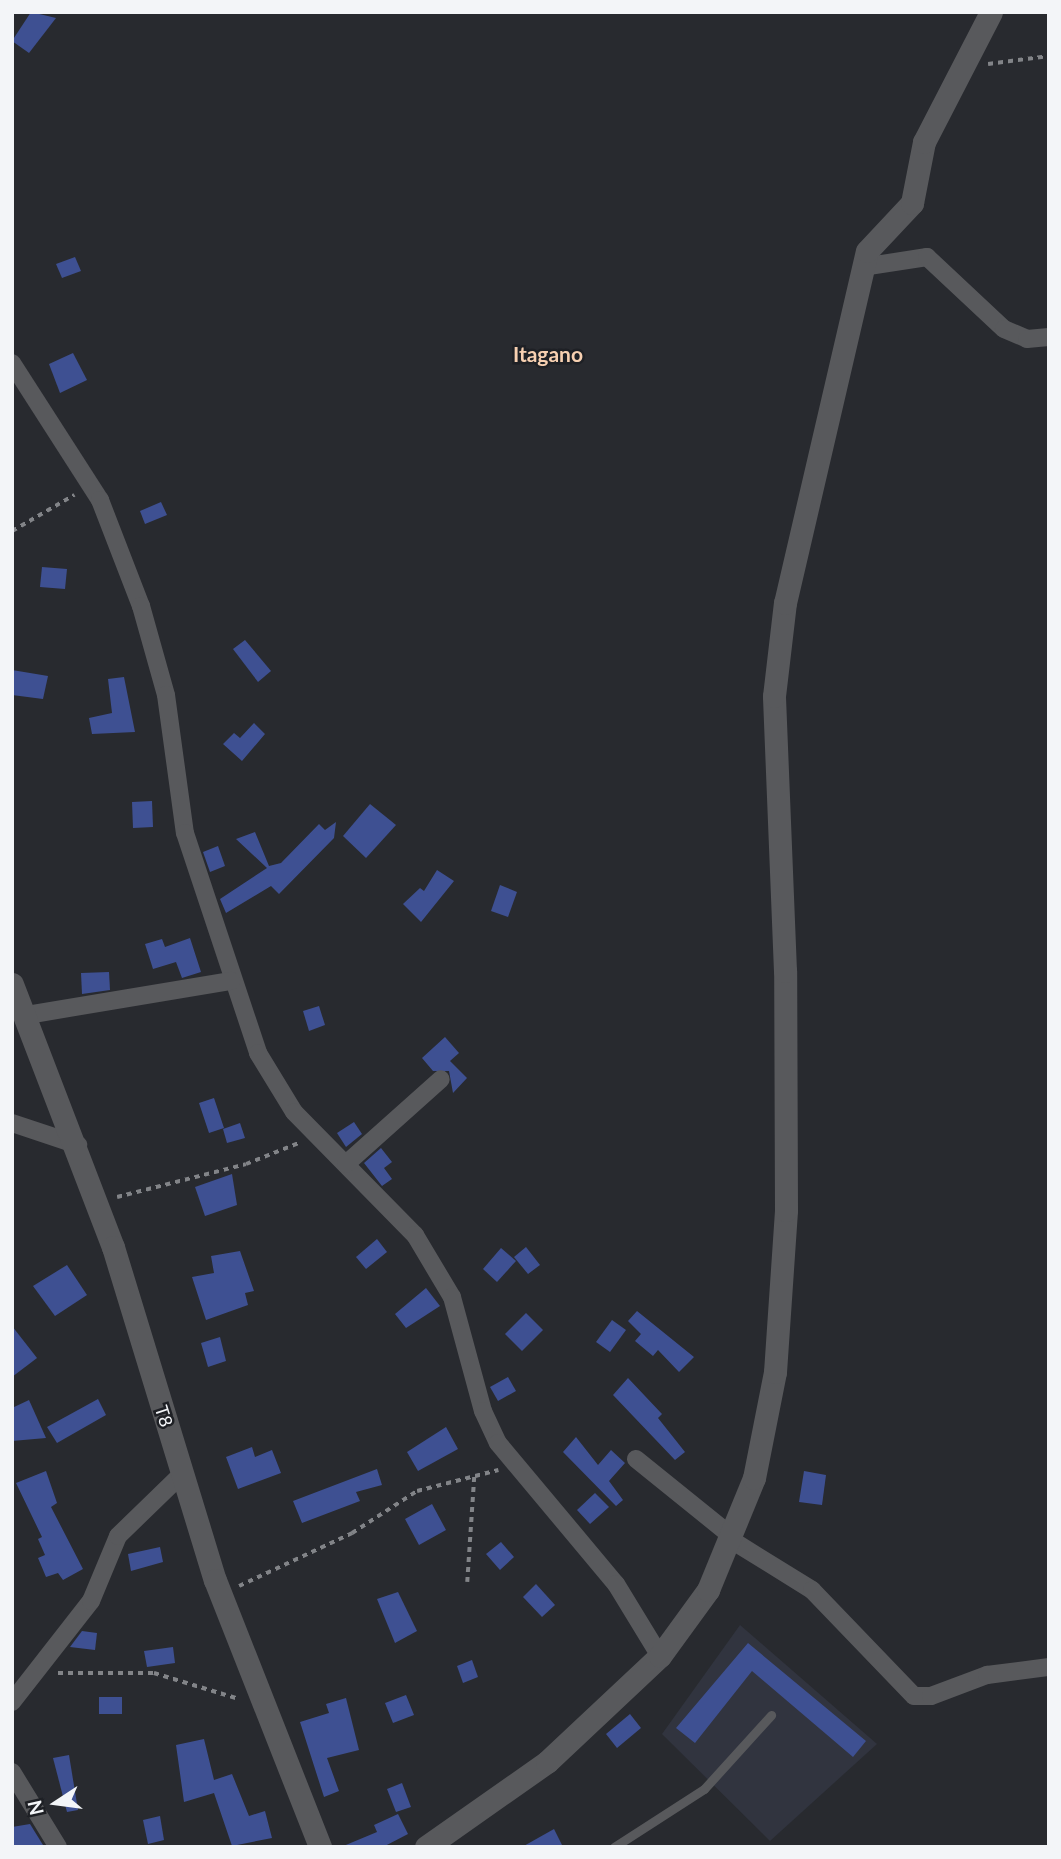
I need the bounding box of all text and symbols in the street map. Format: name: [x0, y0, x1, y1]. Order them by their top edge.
district label: Itagano: [513, 341, 583, 367]
street label: T8: [150, 1403, 178, 1429]
north arrow: [21, 1768, 91, 1838]
text: N: [22, 1798, 48, 1818]

